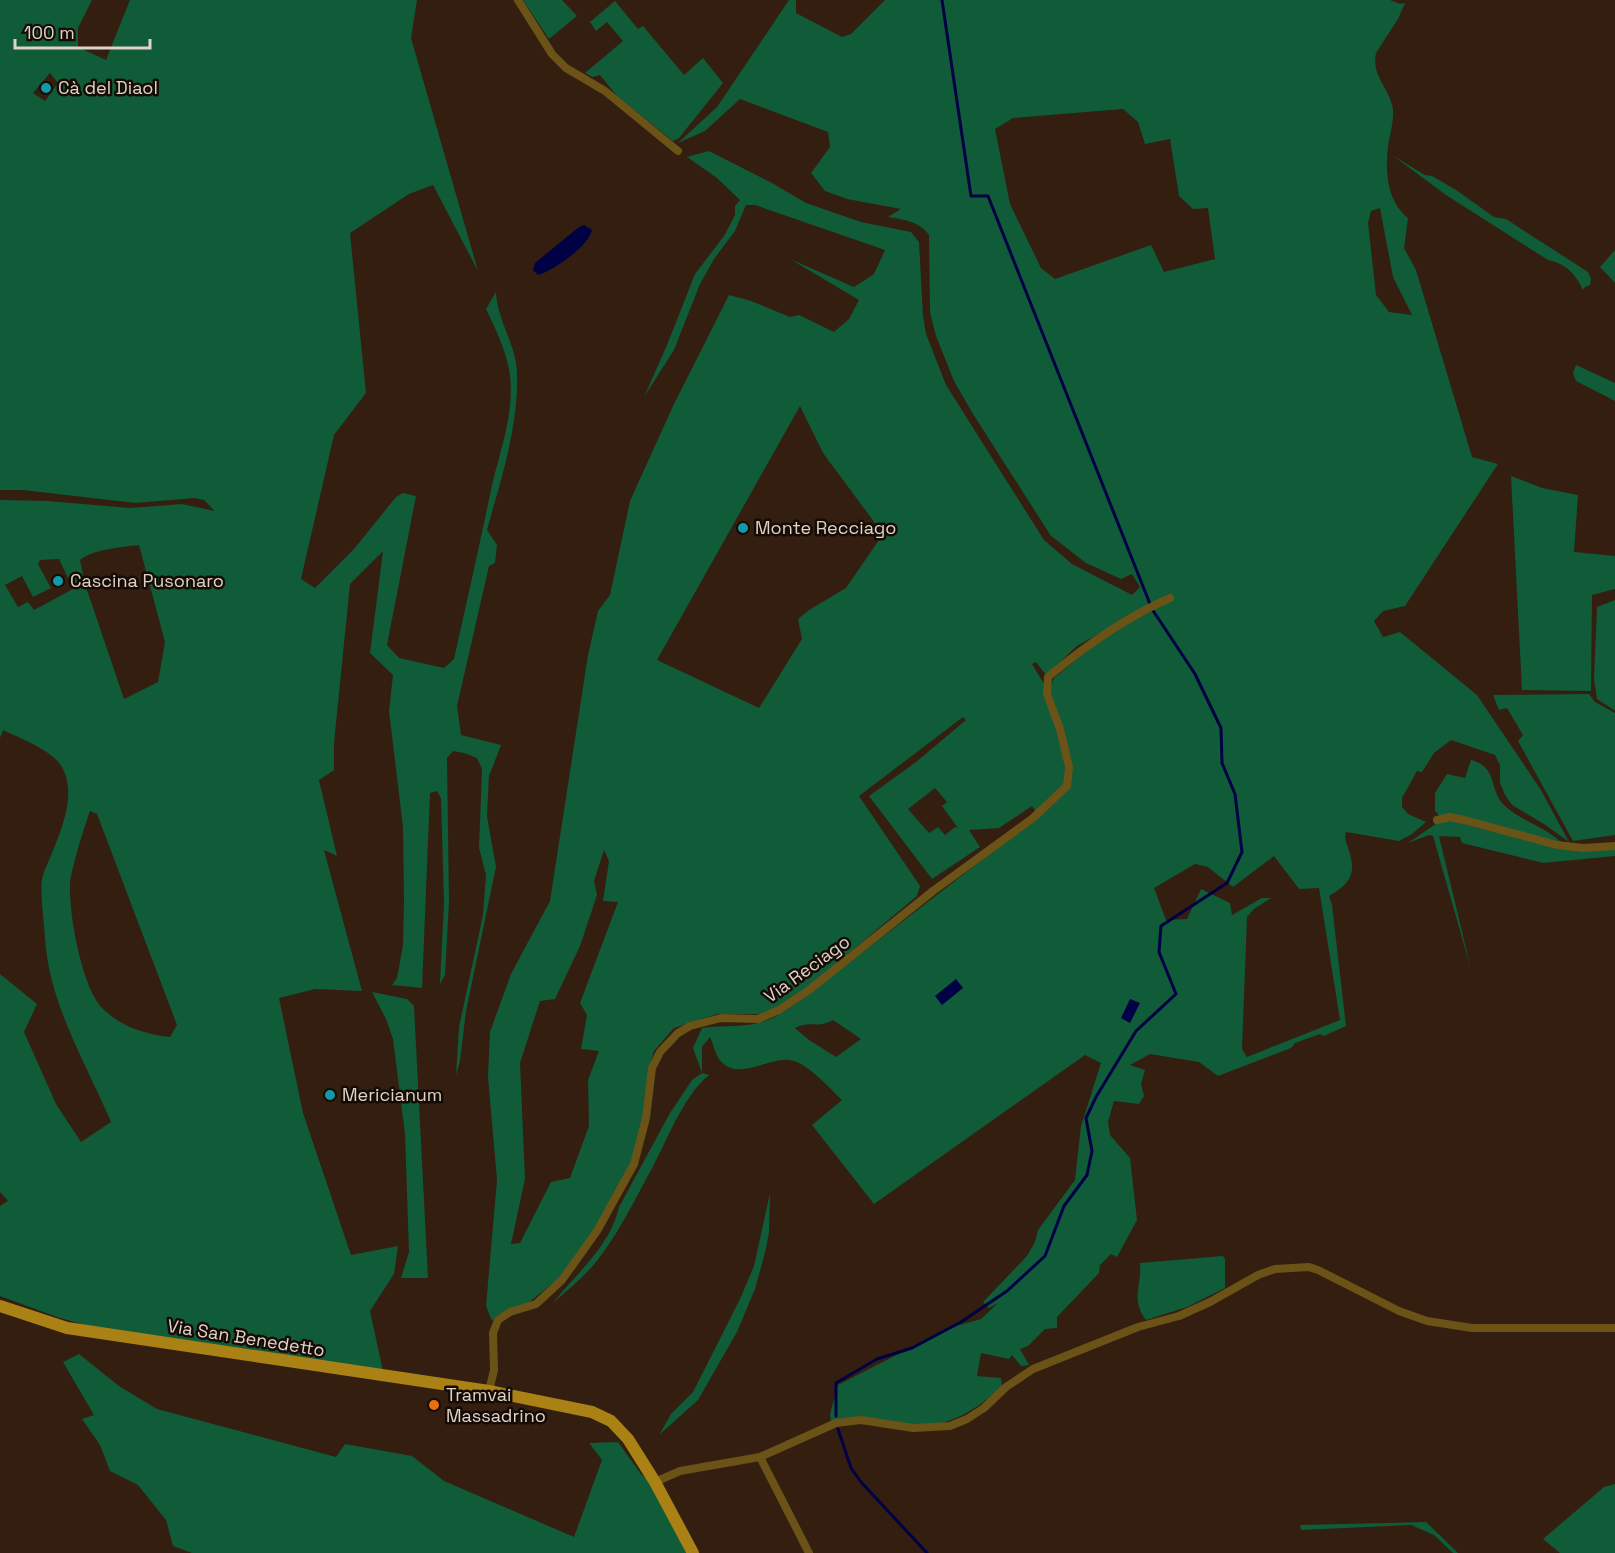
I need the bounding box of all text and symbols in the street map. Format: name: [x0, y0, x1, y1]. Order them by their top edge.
scale bar: [15, 12, 150, 50]
text: 100 m: [24, 21, 75, 44]
place label: Cà del Diaol: [58, 76, 158, 99]
marker: Cà del Diaol: [39, 81, 53, 95]
place label: Monte Recciago: [755, 516, 896, 539]
marker: Monte Recciago: [736, 521, 750, 535]
place label: Cascina Pusonaro: [70, 569, 224, 592]
marker: Cascina Pusonaro: [51, 574, 65, 588]
street label: Via Reciago: [759, 930, 854, 1007]
place label: Mericianum: [342, 1083, 442, 1106]
marker: Mericianum: [323, 1088, 337, 1102]
street label: Via San Benedetto: [166, 1314, 327, 1361]
place label: Tramvai Massadrino: [446, 1383, 546, 1427]
marker: Tramvai Massadrino: [427, 1398, 441, 1412]

